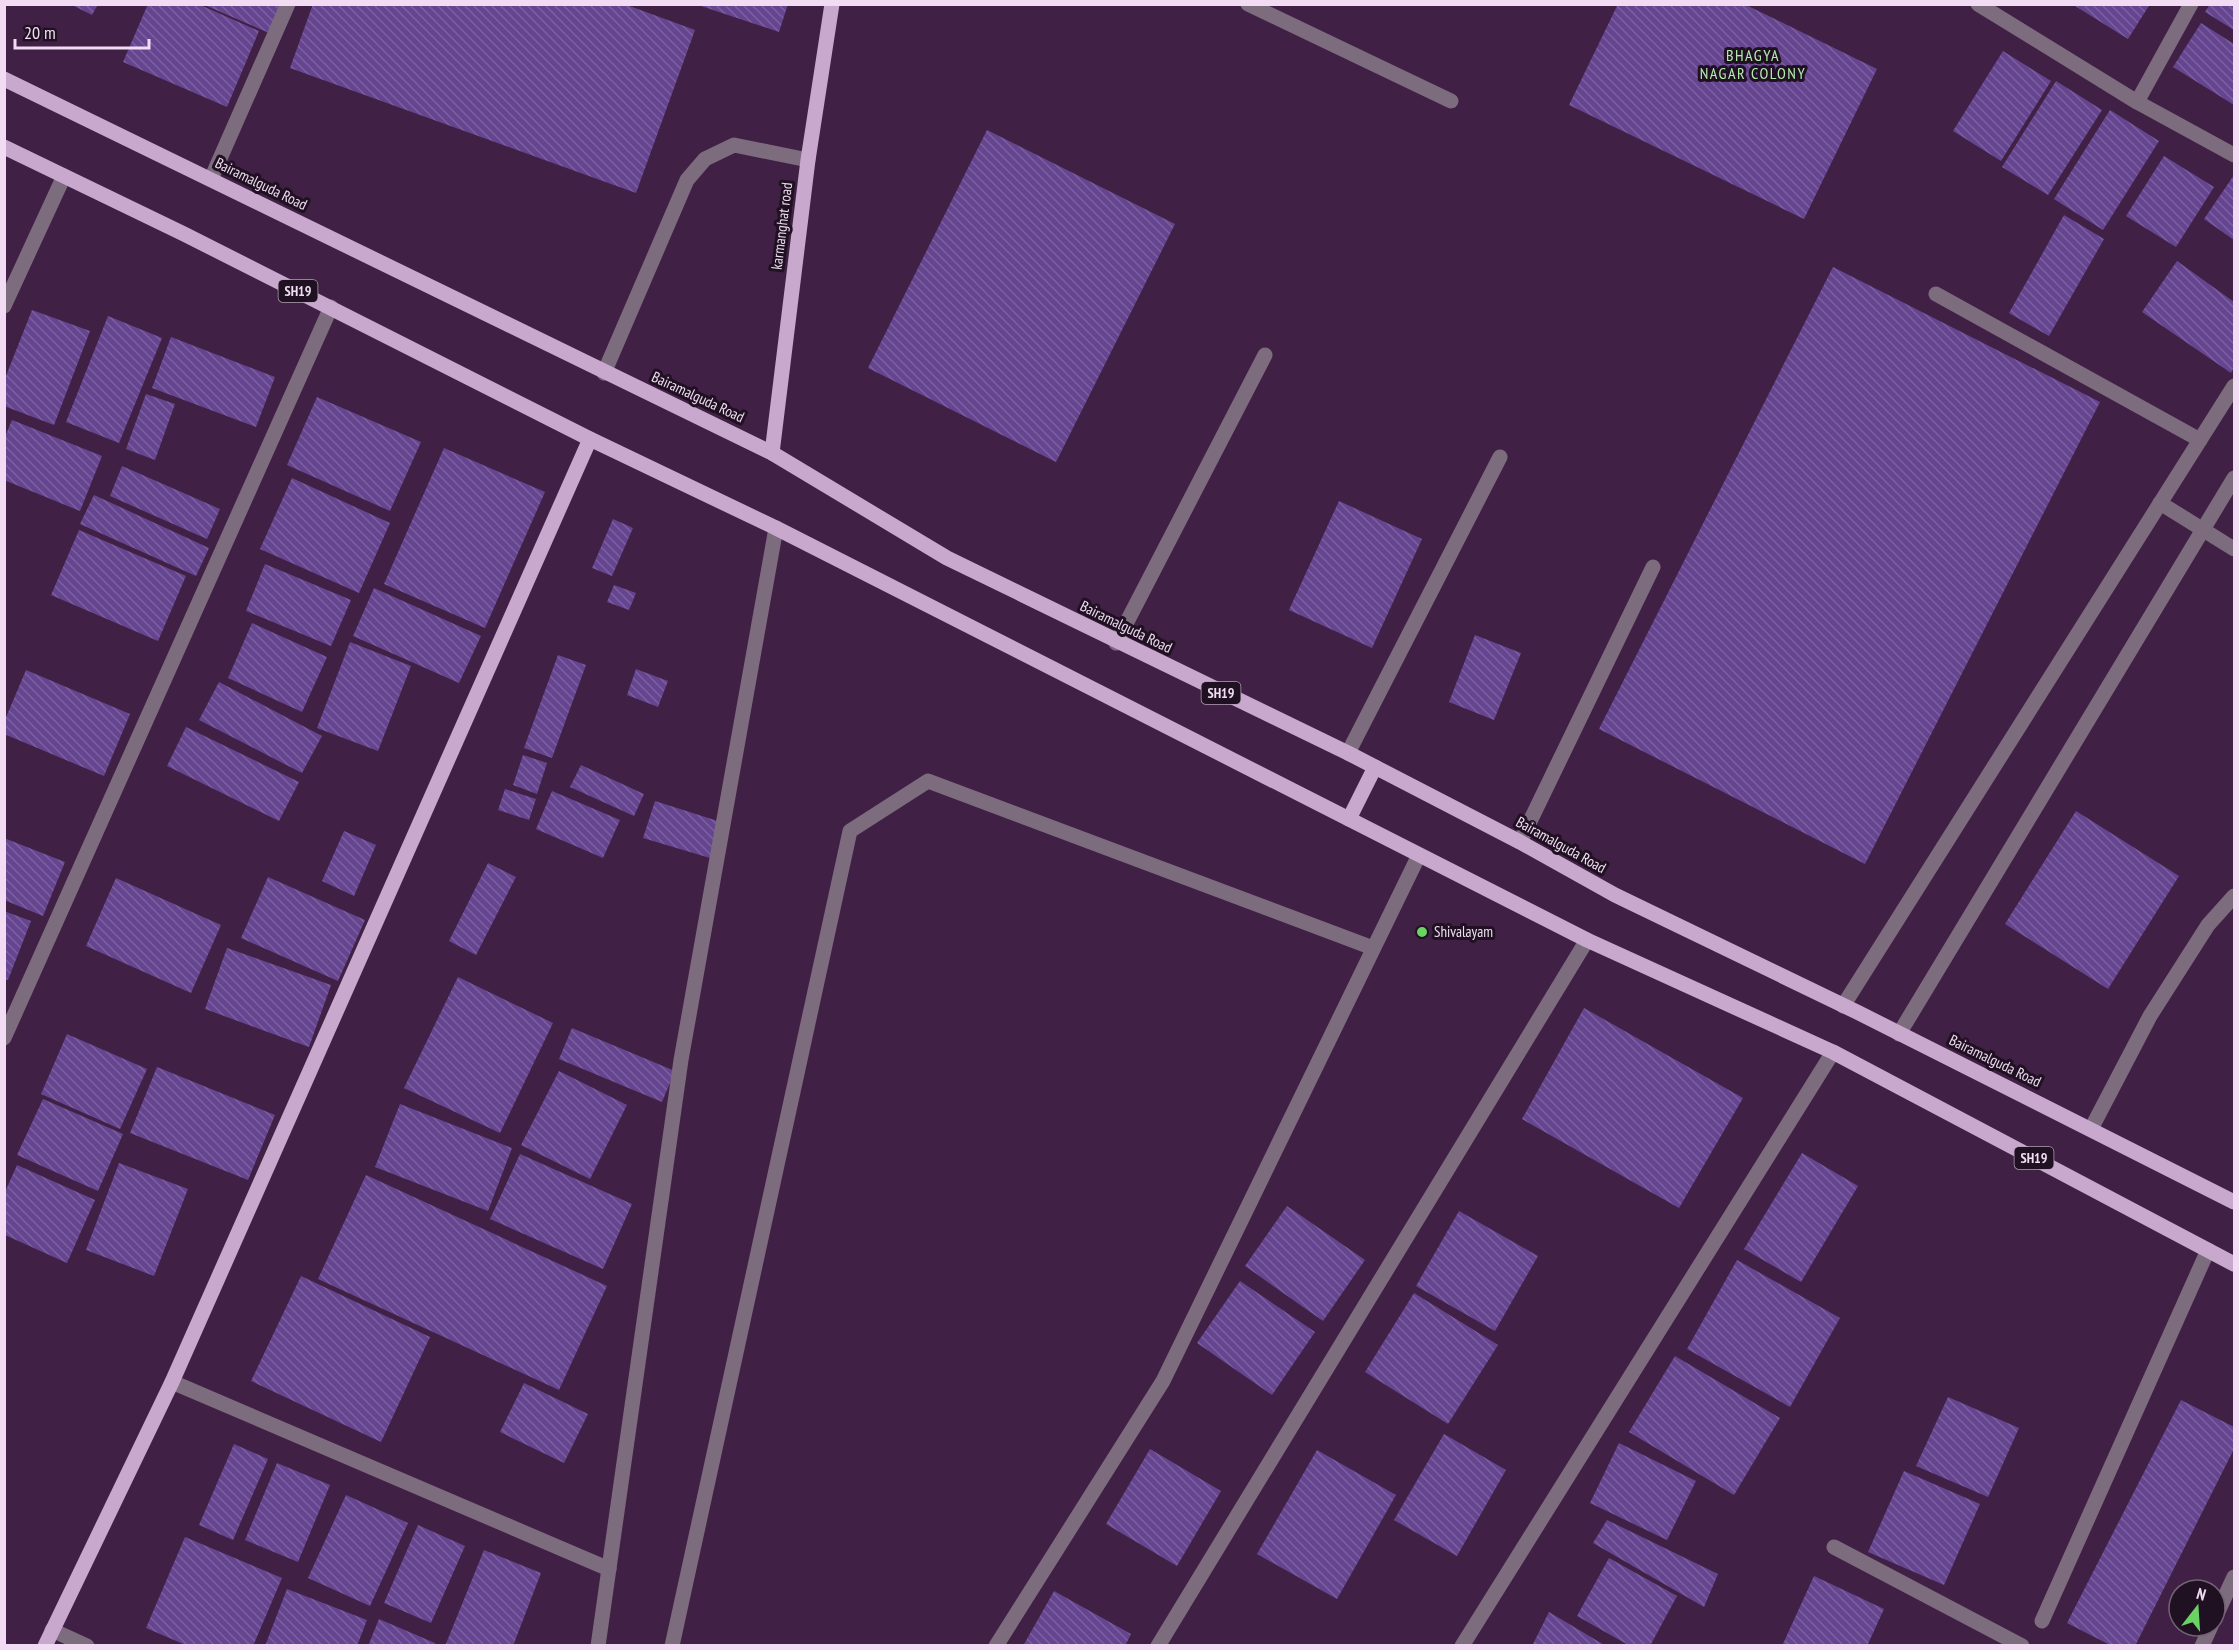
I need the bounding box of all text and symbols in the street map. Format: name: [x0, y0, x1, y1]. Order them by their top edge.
scale bar: [15, 12, 148, 50]
text: 20 m: [24, 21, 56, 44]
district label: BHAGYA NAGAR COLONY: [1700, 45, 1806, 83]
street label: Bairamalguda Road: [212, 153, 310, 214]
street label: karmanghat road: [767, 181, 796, 271]
road number: SH19: [278, 280, 318, 302]
street label: Bairamalguda Road: [649, 367, 748, 426]
street label: Bairamalguda Road: [1077, 596, 1175, 657]
road number: SH19: [1202, 682, 1240, 704]
street label: Bairamalguda Road: [1513, 812, 1610, 877]
place label: Shivalayam: [1434, 922, 1493, 941]
marker: Shivalayam: [1415, 925, 1429, 939]
street label: Bairamalguda Road: [1946, 1030, 2044, 1091]
road number: SH19: [2014, 1147, 2054, 1169]
north arrow: [2167, 1578, 2227, 1638]
text: N: [2194, 1583, 2208, 1604]

